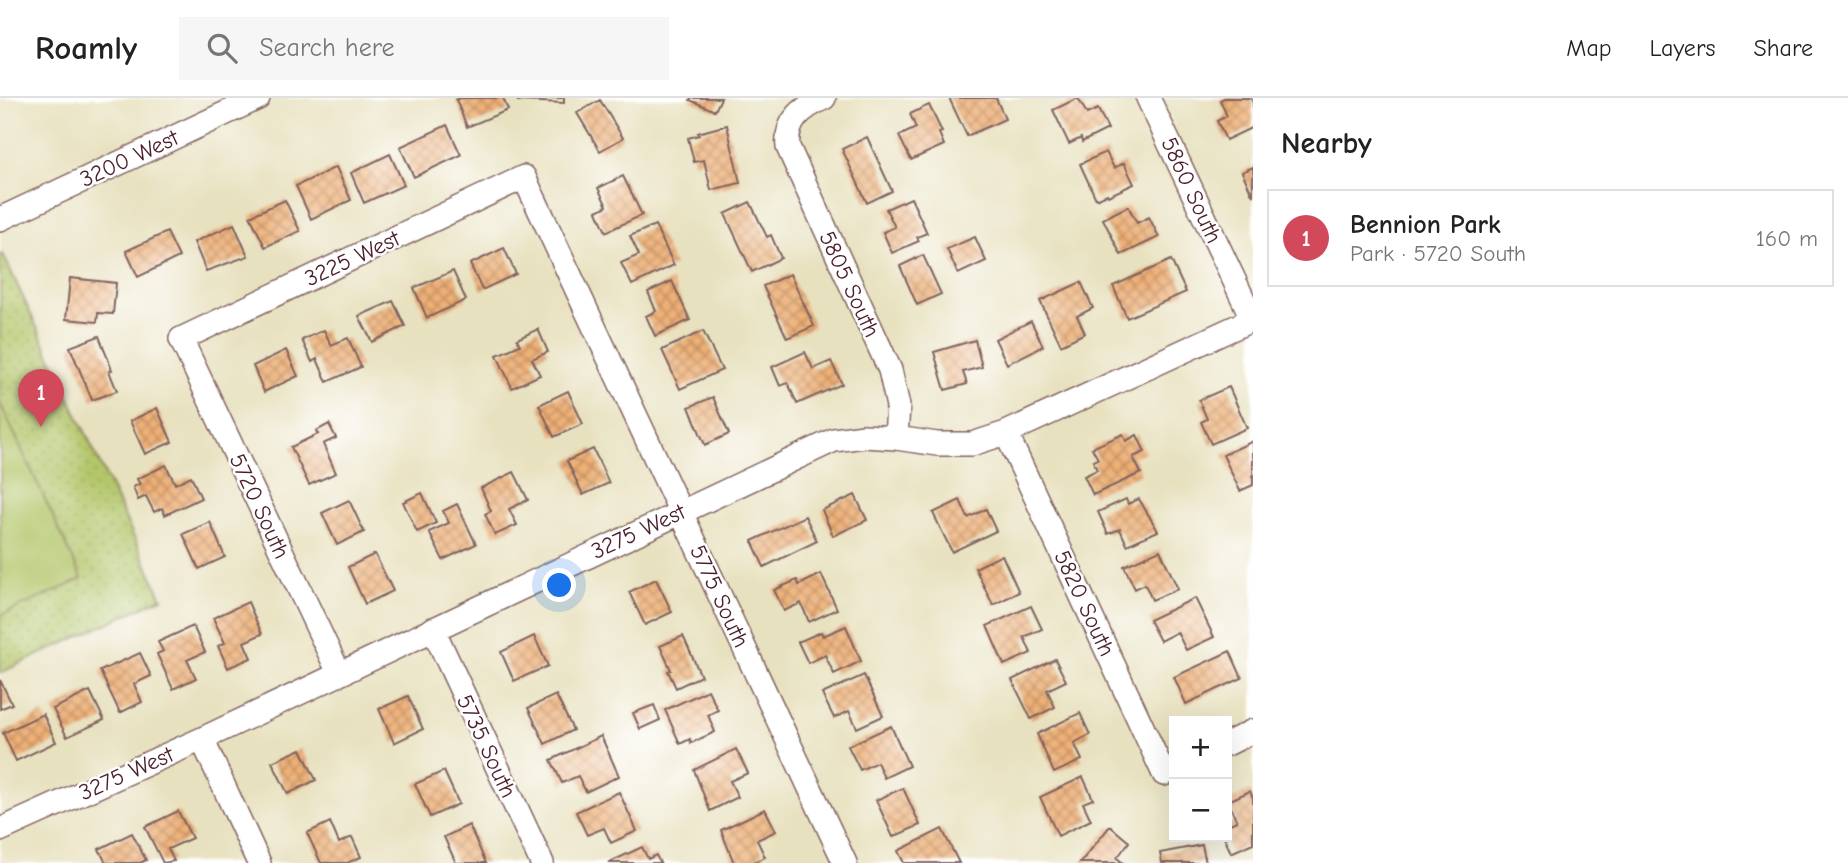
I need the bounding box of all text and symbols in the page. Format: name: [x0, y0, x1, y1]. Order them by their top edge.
search box: [179, 17, 669, 80]
text: Roamly: [35, 29, 137, 67]
icon: search: [203, 29, 241, 67]
text: Search here: [259, 33, 395, 63]
text: Map: [1566, 34, 1612, 62]
text: Layers: [1650, 34, 1715, 62]
text: Share: [1753, 34, 1813, 62]
street label: 3200 West: [76, 123, 184, 193]
text: Nearby: [1281, 126, 1372, 161]
street label: 5860 South: [1155, 133, 1228, 248]
text: Bennion Park: [1350, 210, 1501, 240]
street label: 3225 West: [300, 224, 405, 292]
text: 1: [1301, 225, 1311, 252]
text: 160 m: [1756, 225, 1818, 252]
street label: 5805 South: [813, 227, 886, 342]
text: Park · 5720 South: [1350, 240, 1526, 267]
pin: 1: [18, 369, 64, 427]
street label: 5720 South: [224, 449, 296, 563]
street label: 3275 West: [587, 497, 691, 565]
street label: 5775 South: [684, 541, 755, 652]
street label: 5820 South: [1048, 546, 1121, 660]
your location: [542, 568, 576, 602]
street label: 5735 South: [451, 690, 522, 802]
map controls: [1169, 716, 1232, 842]
button: +: [1169, 716, 1232, 779]
street label: 3275 West: [75, 740, 179, 806]
button: −: [1169, 779, 1232, 842]

